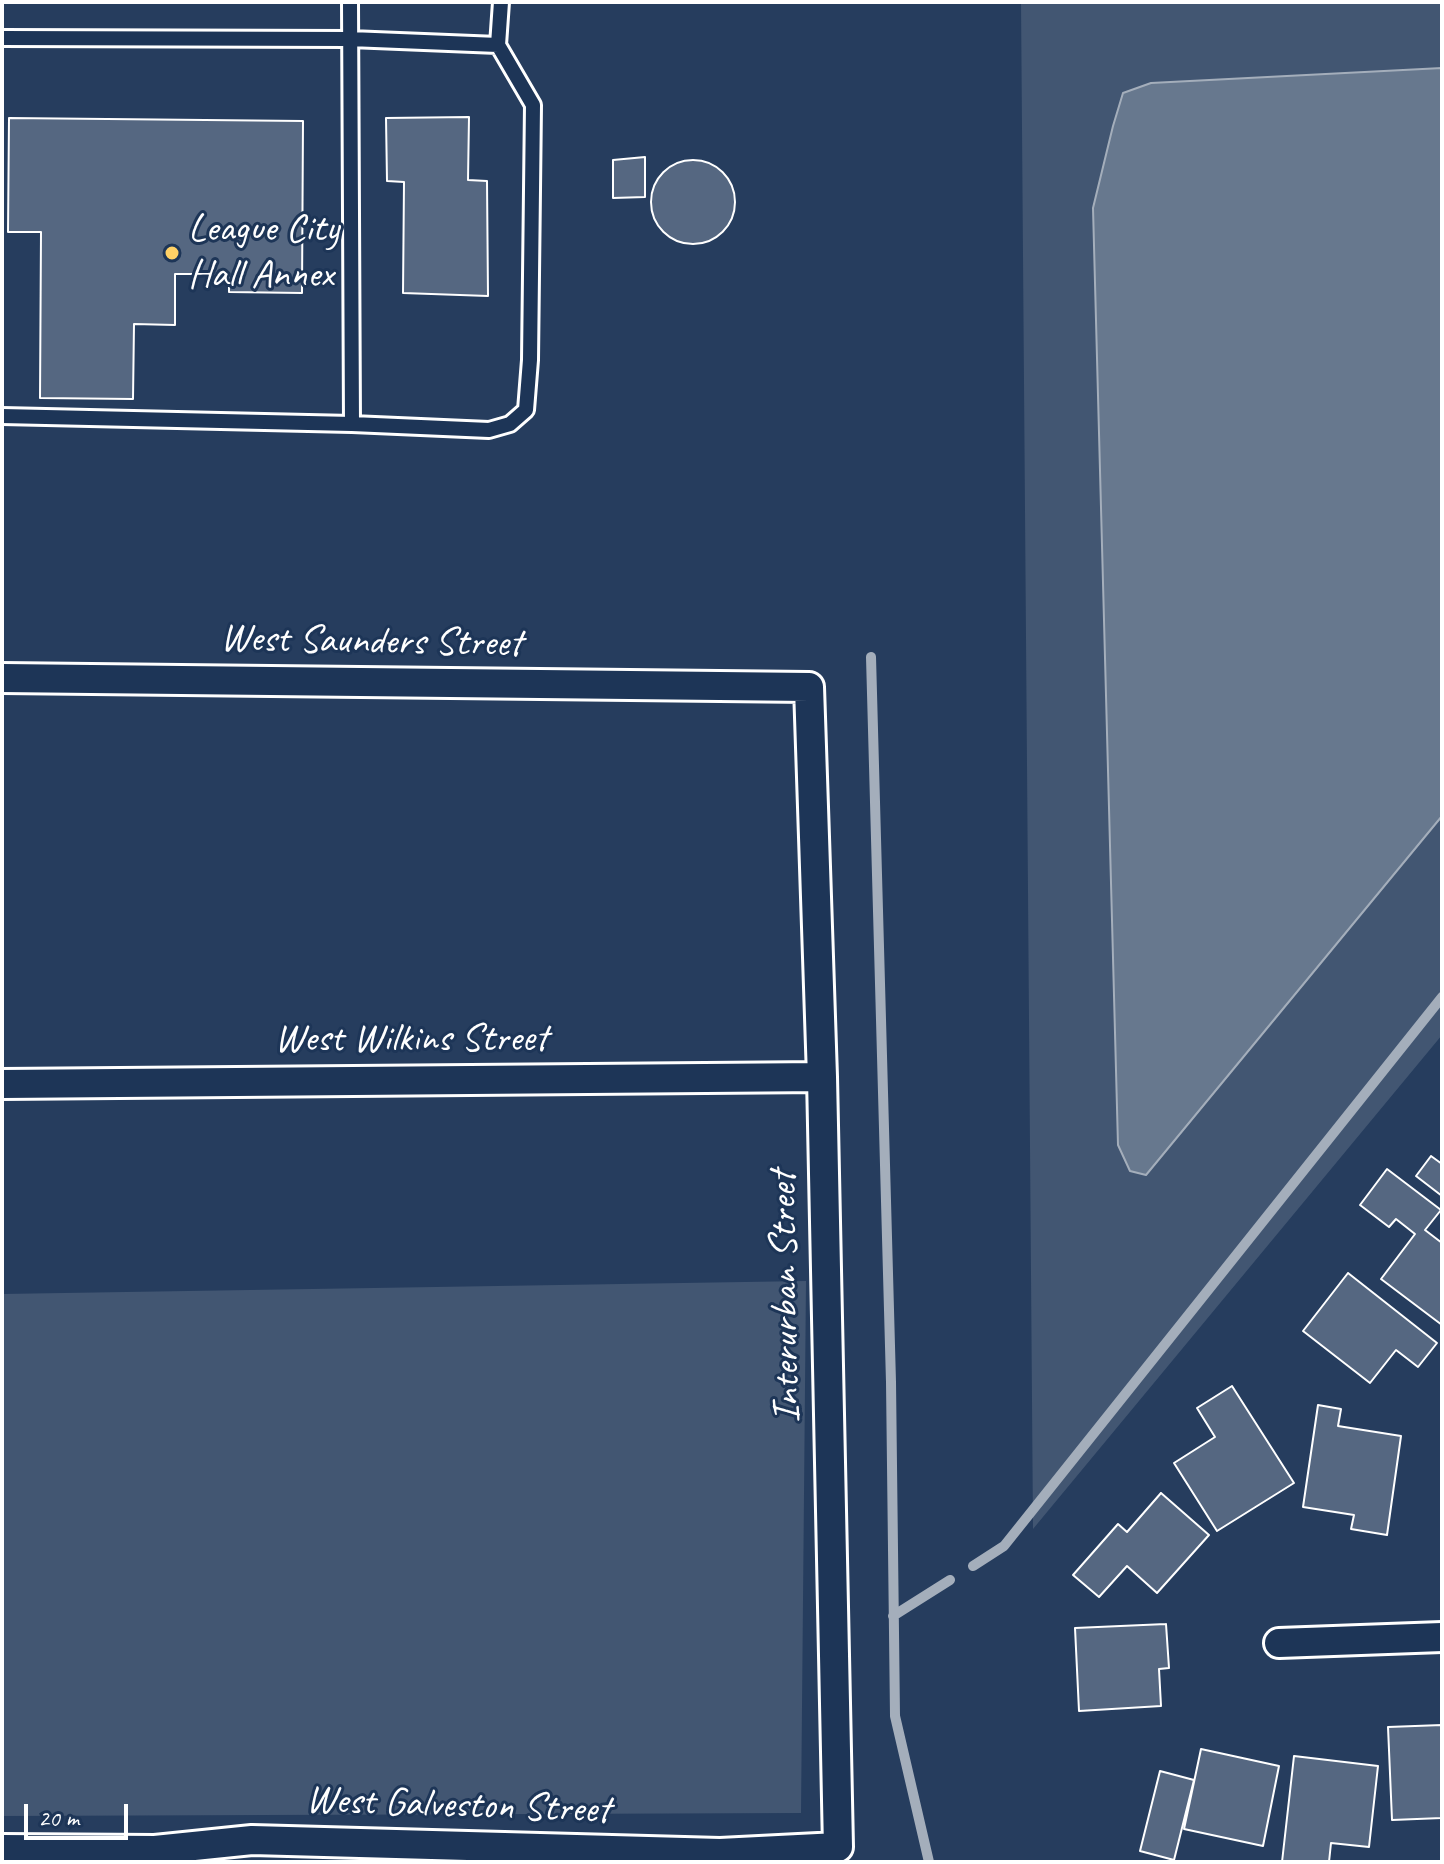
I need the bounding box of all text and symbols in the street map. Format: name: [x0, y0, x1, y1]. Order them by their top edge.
place label: League City Hall Annex: [188, 206, 339, 300]
marker: League City Hall Annex: [163, 244, 181, 262]
street label: West Saunders Street: [220, 615, 522, 669]
street label: West Wilkins Street: [274, 1016, 548, 1064]
street label: Interurban Street: [760, 1171, 812, 1423]
street label: West Galveston Street: [305, 1777, 611, 1835]
scale bar: [28, 1788, 132, 1838]
text: 20 m: [38, 1803, 79, 1833]

